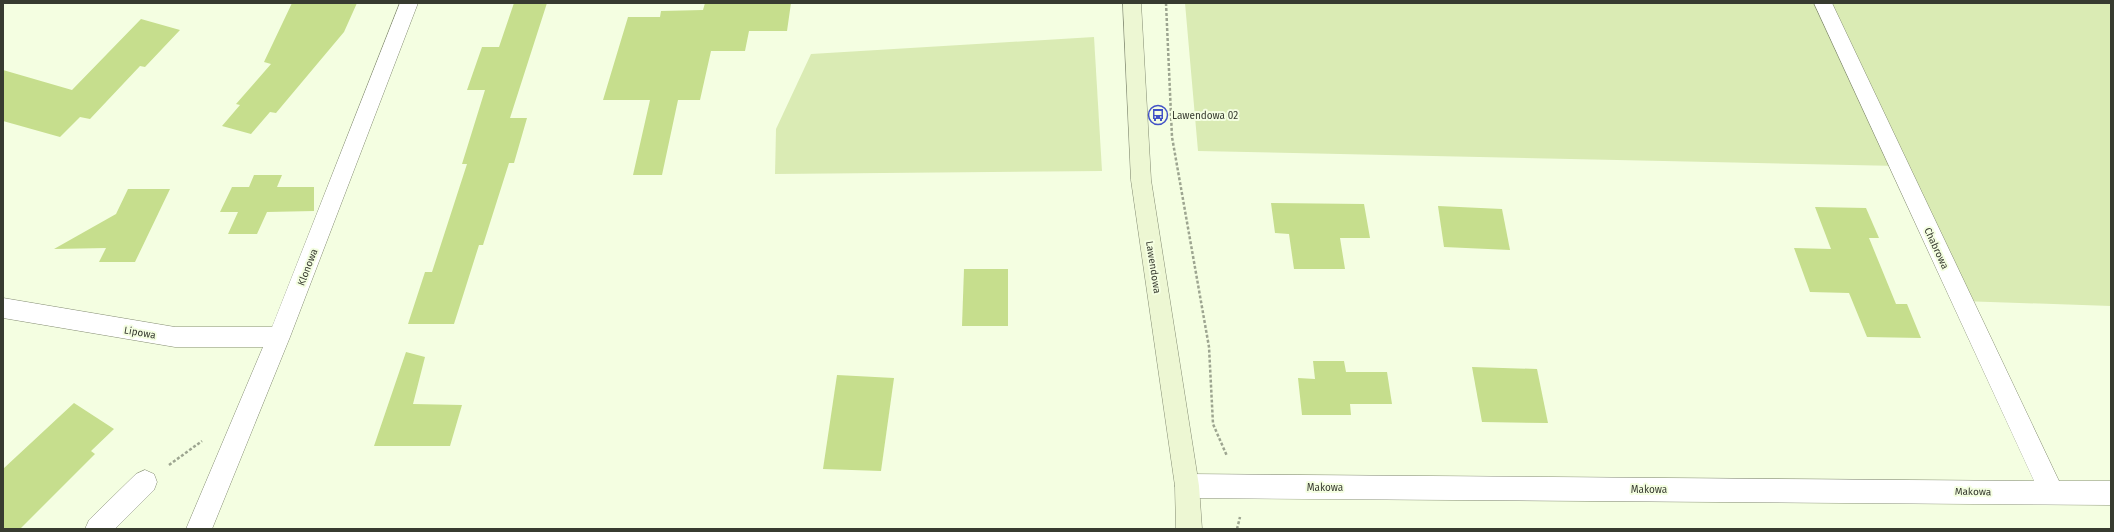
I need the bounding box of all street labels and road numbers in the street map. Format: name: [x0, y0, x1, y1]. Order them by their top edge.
street label: Chabrowa: [1921, 226, 1951, 271]
street label: Lawendowa: [1143, 240, 1163, 294]
street label: Klonowa: [295, 247, 320, 288]
street label: Lipowa: [123, 324, 157, 342]
street label: Makowa: [1307, 482, 1343, 494]
street label: Makowa: [1631, 484, 1667, 496]
street label: Makowa: [1955, 486, 1991, 498]

